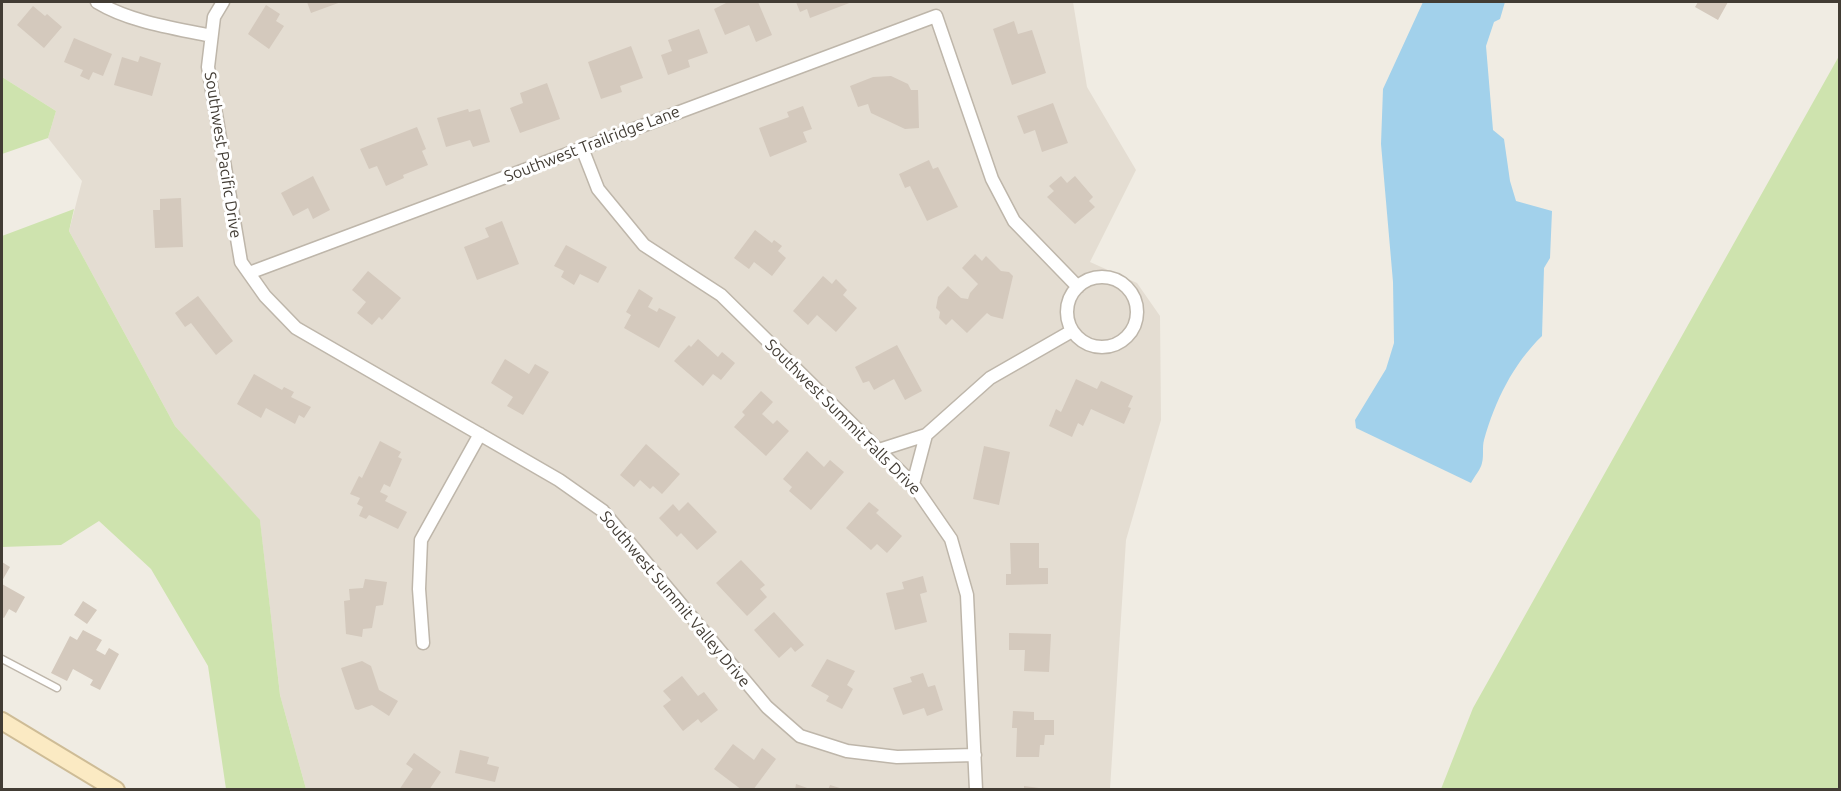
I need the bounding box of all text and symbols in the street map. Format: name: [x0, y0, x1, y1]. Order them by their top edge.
street label: Southwest Pacific Drive: [200, 70, 246, 240]
street label: Southwest Trailridge Lane: [502, 102, 682, 186]
street label: Southwest Summit Falls Drive: [761, 335, 925, 499]
street label: Southwest Summit Valley Drive: [596, 507, 754, 691]

